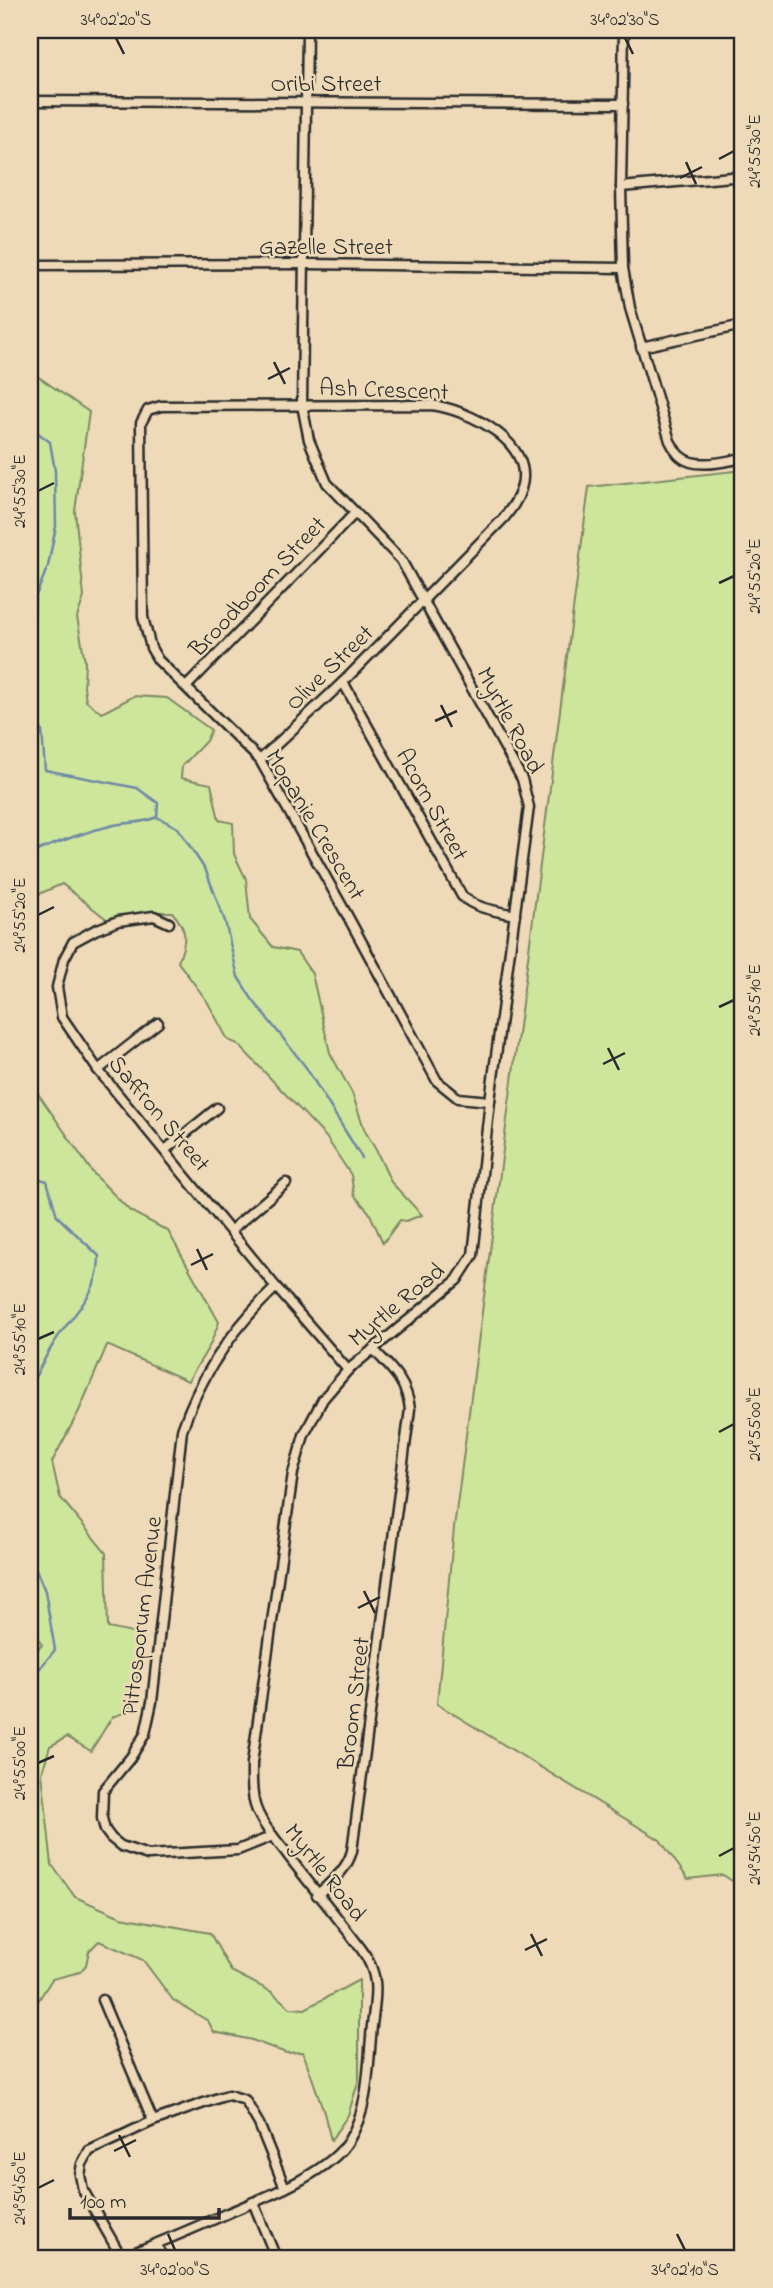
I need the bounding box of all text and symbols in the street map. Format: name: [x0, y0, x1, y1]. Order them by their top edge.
text: 34°02'20"S: [81, 8, 151, 34]
text: 34°02'30"S: [590, 8, 660, 34]
street label: Oribi Street: [271, 68, 382, 103]
text: 24°55'30"E: [743, 114, 769, 188]
street label: Gazelle Street: [259, 231, 393, 266]
street label: Ash Crescent: [319, 372, 449, 411]
text: 24°55'30"E: [8, 454, 34, 528]
street label: Broodboom Street: [181, 509, 336, 667]
text: 24°55'20"E: [743, 538, 769, 614]
street label: Olive Street: [279, 618, 383, 720]
street label: Myrtle Road: [465, 662, 552, 782]
street label: Mopanie Crescent: [255, 743, 373, 908]
street label: Acorn Street: [386, 743, 476, 868]
text: 24°55'20"E: [8, 877, 34, 953]
text: 24°55'10"E: [743, 964, 769, 1036]
street label: Saffron Street: [99, 1049, 217, 1181]
street label: Myrtle Road: [342, 1255, 454, 1357]
text: 24°55'10"E: [8, 1303, 34, 1375]
text: 24°55'00"E: [743, 1387, 769, 1461]
street label: Pittosporum Avenue: [114, 1514, 173, 1718]
street label: Broom Street: [330, 1635, 381, 1773]
text: 24°55'00"E: [8, 1726, 34, 1800]
text: 24°54'50"E: [743, 1811, 769, 1885]
street label: Myrtle Road: [274, 1817, 374, 1931]
text: 24°54'50"E: [8, 2151, 34, 2225]
scale bar: [70, 2176, 219, 2220]
text: 100 m: [80, 2188, 126, 2218]
text: 34°02'00"S: [140, 2258, 210, 2284]
text: 34°02'10"S: [651, 2258, 719, 2284]

